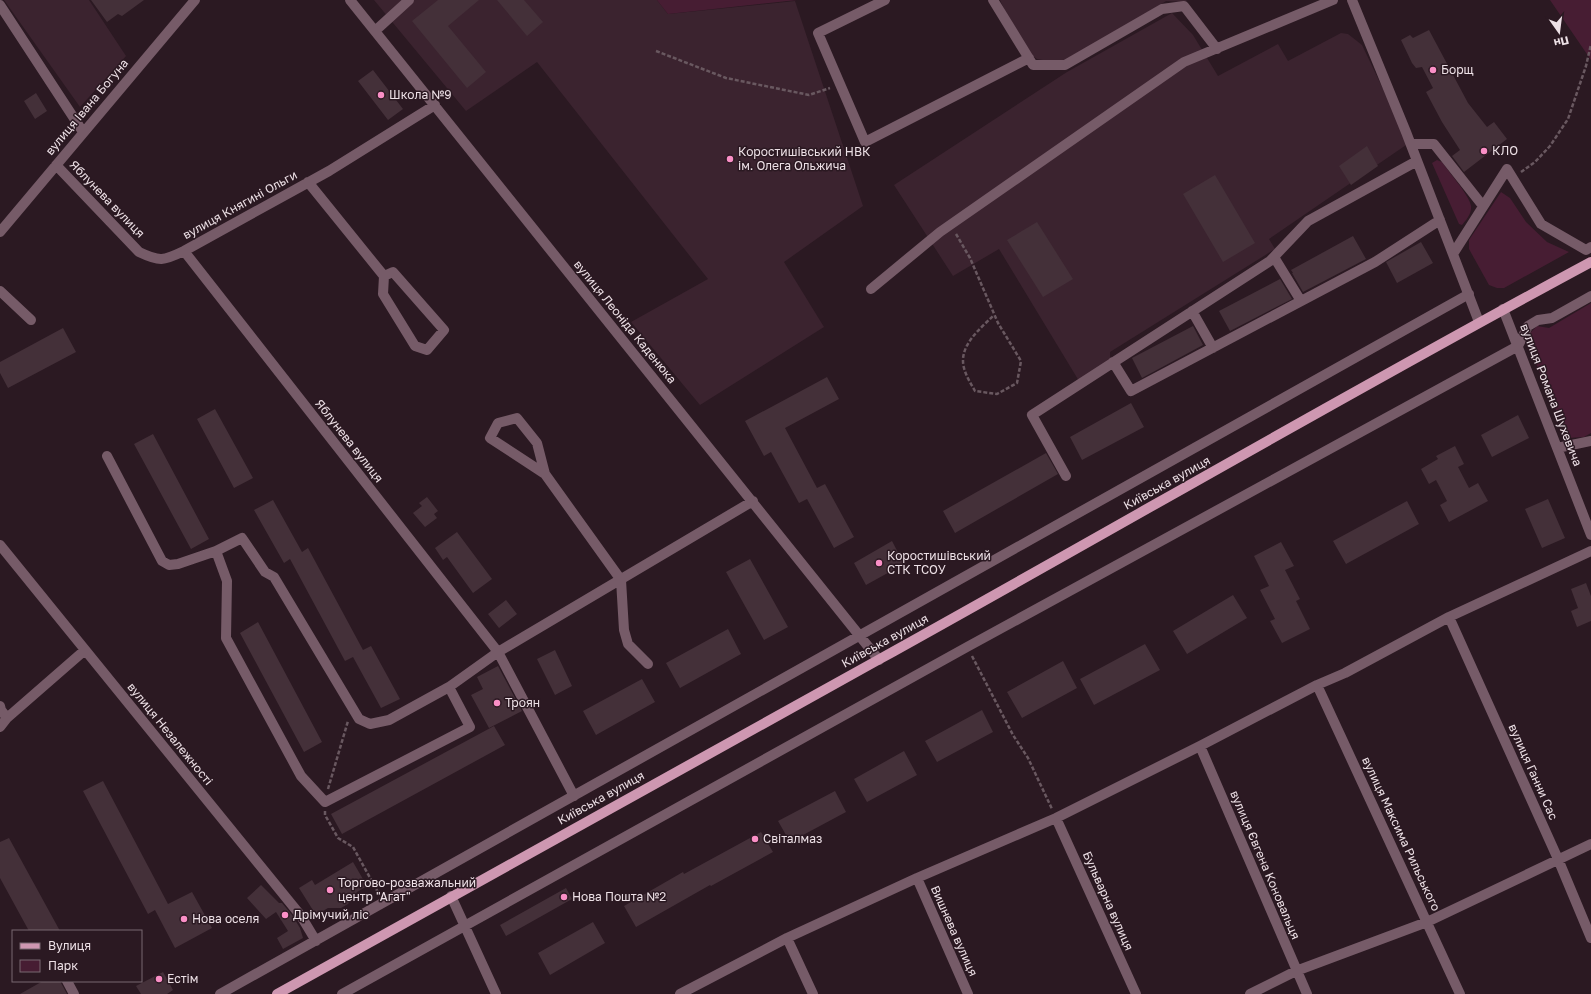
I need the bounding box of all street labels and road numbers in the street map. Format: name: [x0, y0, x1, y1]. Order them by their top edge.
street label: вулиця Івана Богуна: [42, 56, 131, 158]
street label: Яблунева вулиця: [67, 157, 148, 240]
street label: вулиця Княгині Ольги: [180, 167, 300, 242]
street label: вулиця Леоніда Каденюка: [571, 257, 680, 387]
street label: вулиця Романа Шухевича: [1517, 321, 1586, 468]
street label: Яблунева вулиця: [312, 396, 387, 485]
street label: Київська вулиця: [1121, 453, 1213, 513]
street label: Київська вулиця: [839, 611, 931, 671]
street label: вулиця Незалежності: [124, 679, 216, 788]
street label: вулиця Ганни Сас: [1506, 721, 1562, 823]
street label: вулиця Максима Рильського: [1359, 754, 1444, 913]
street label: Київська вулиця: [555, 768, 647, 828]
street label: вулиця Євгена Коновальця: [1227, 788, 1304, 942]
street label: Бульварна вулиця: [1080, 849, 1137, 953]
street label: Вишнева вулиця: [928, 883, 981, 978]

